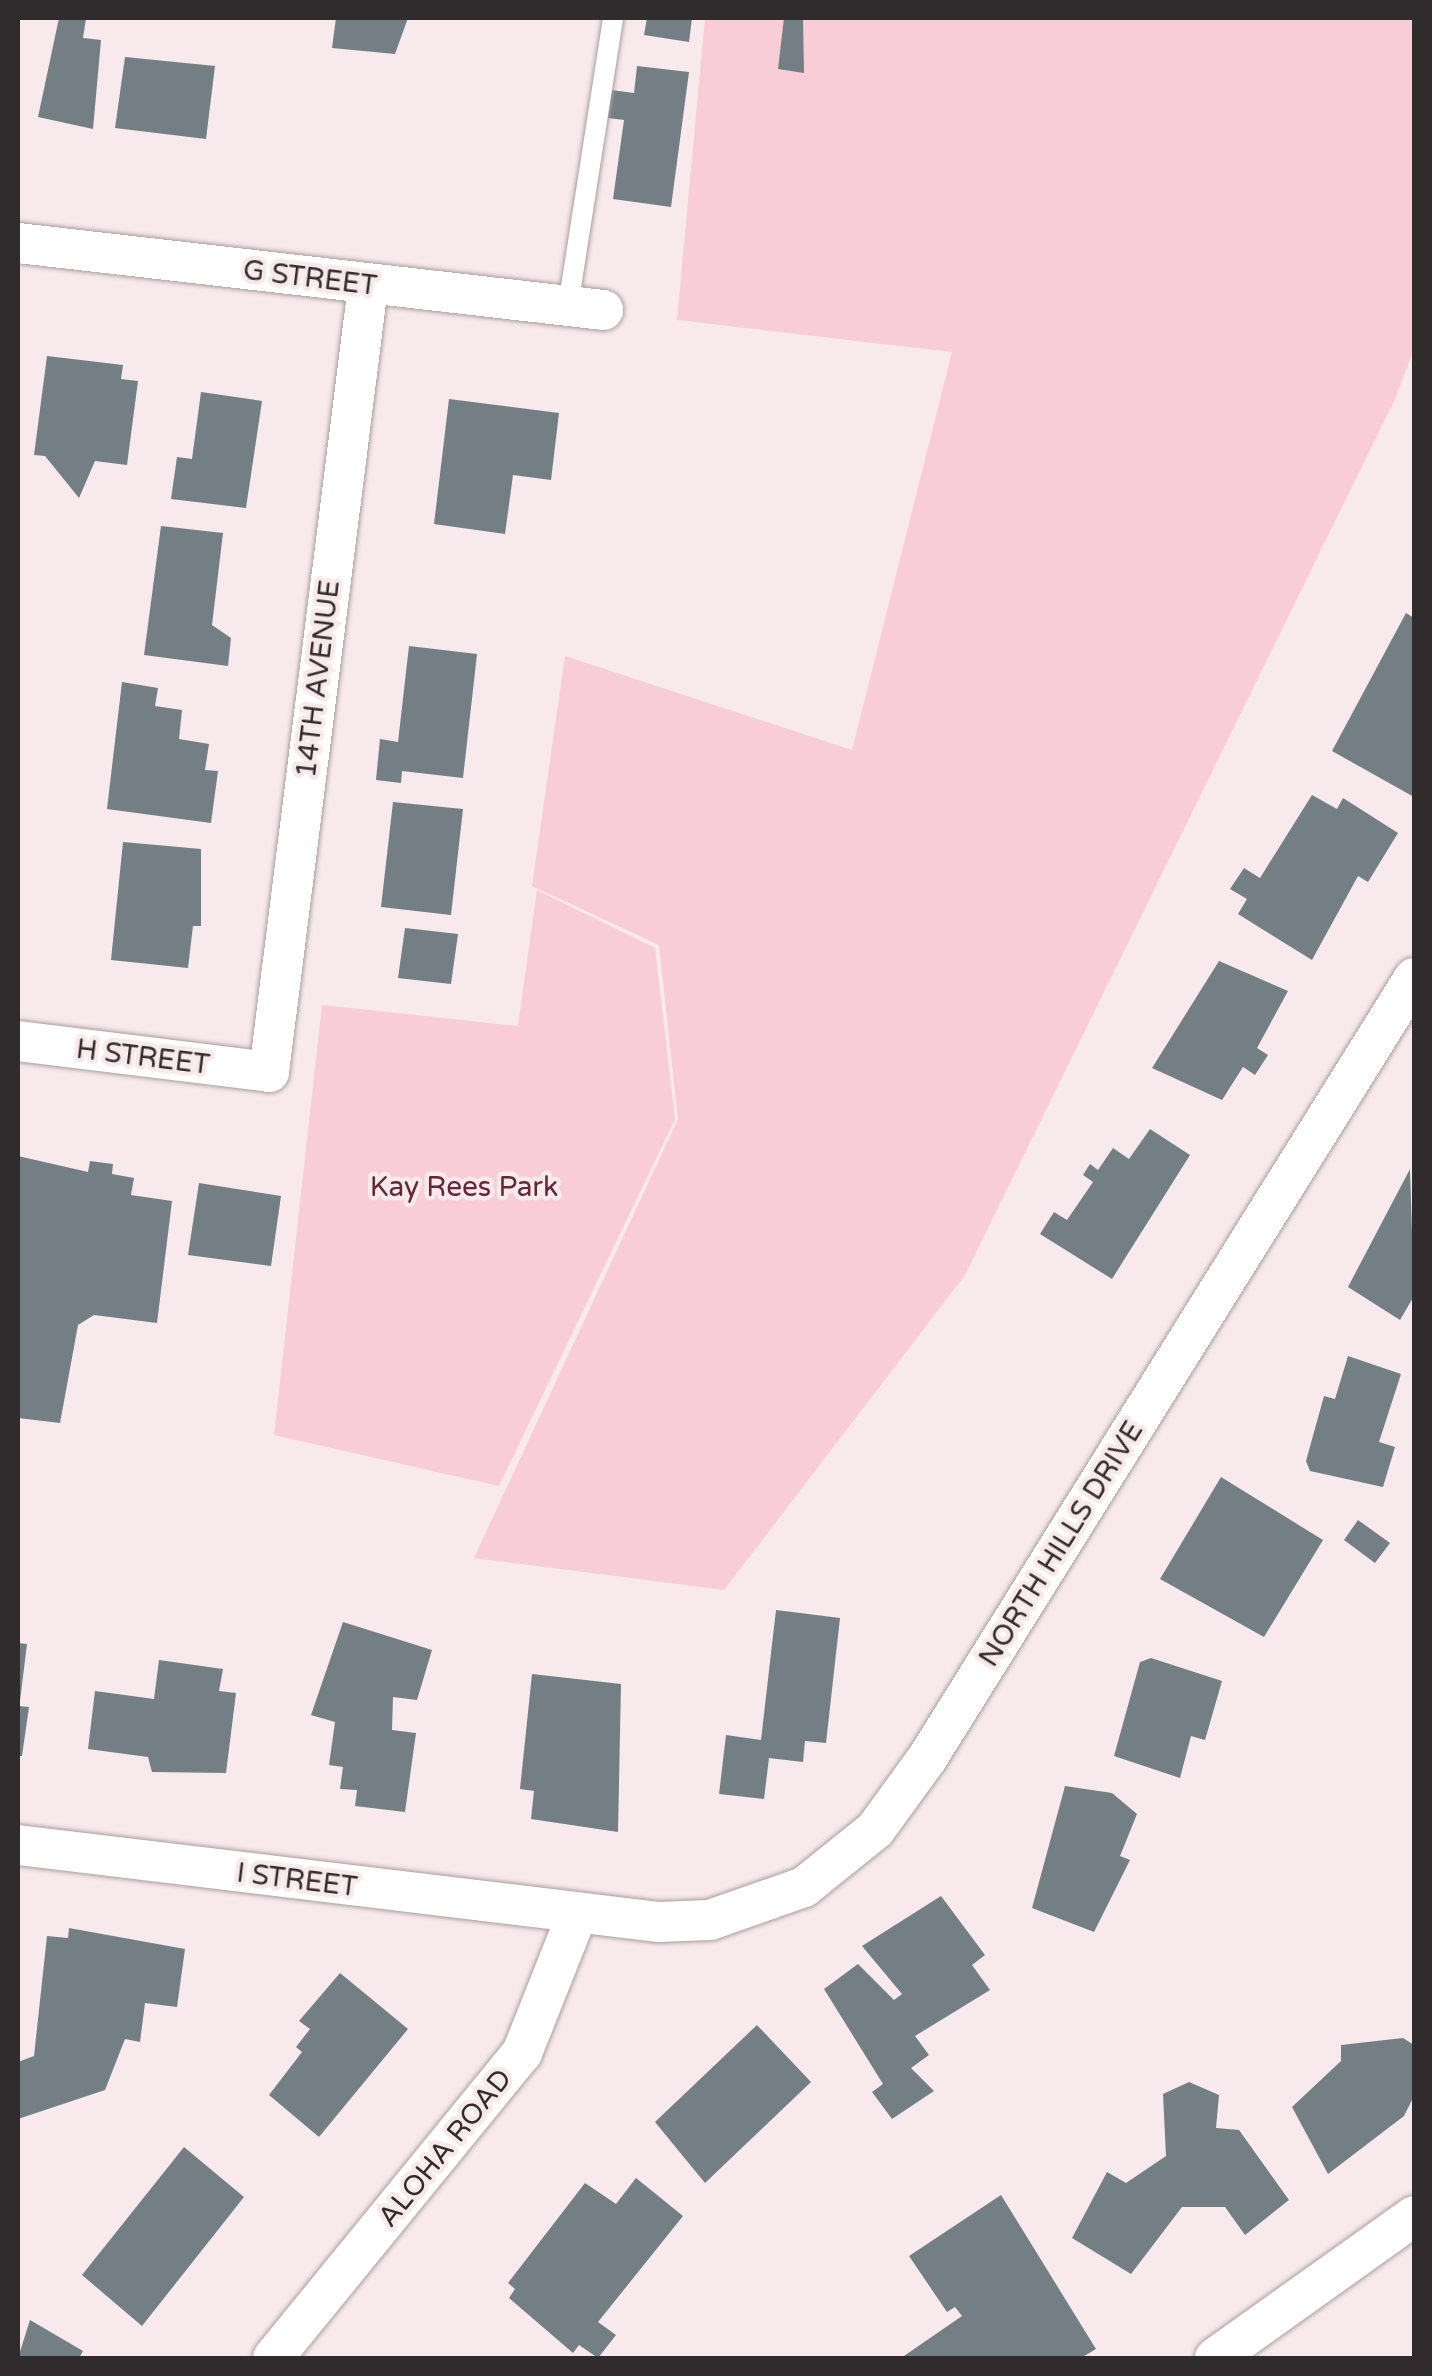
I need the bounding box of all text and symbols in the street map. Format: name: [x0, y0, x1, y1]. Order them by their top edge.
street label: G STREET: [241, 253, 379, 303]
street label: 14TH AVENUE: [289, 578, 347, 780]
street label: H STREET: [74, 1032, 212, 1082]
park label: Kay Rees Park: [370, 1170, 558, 1204]
street label: NORTH HILLS DRIVE: [972, 1415, 1150, 1673]
street label: I STREET: [235, 1856, 359, 1904]
street label: ALOHA ROAD: [371, 2062, 519, 2234]

